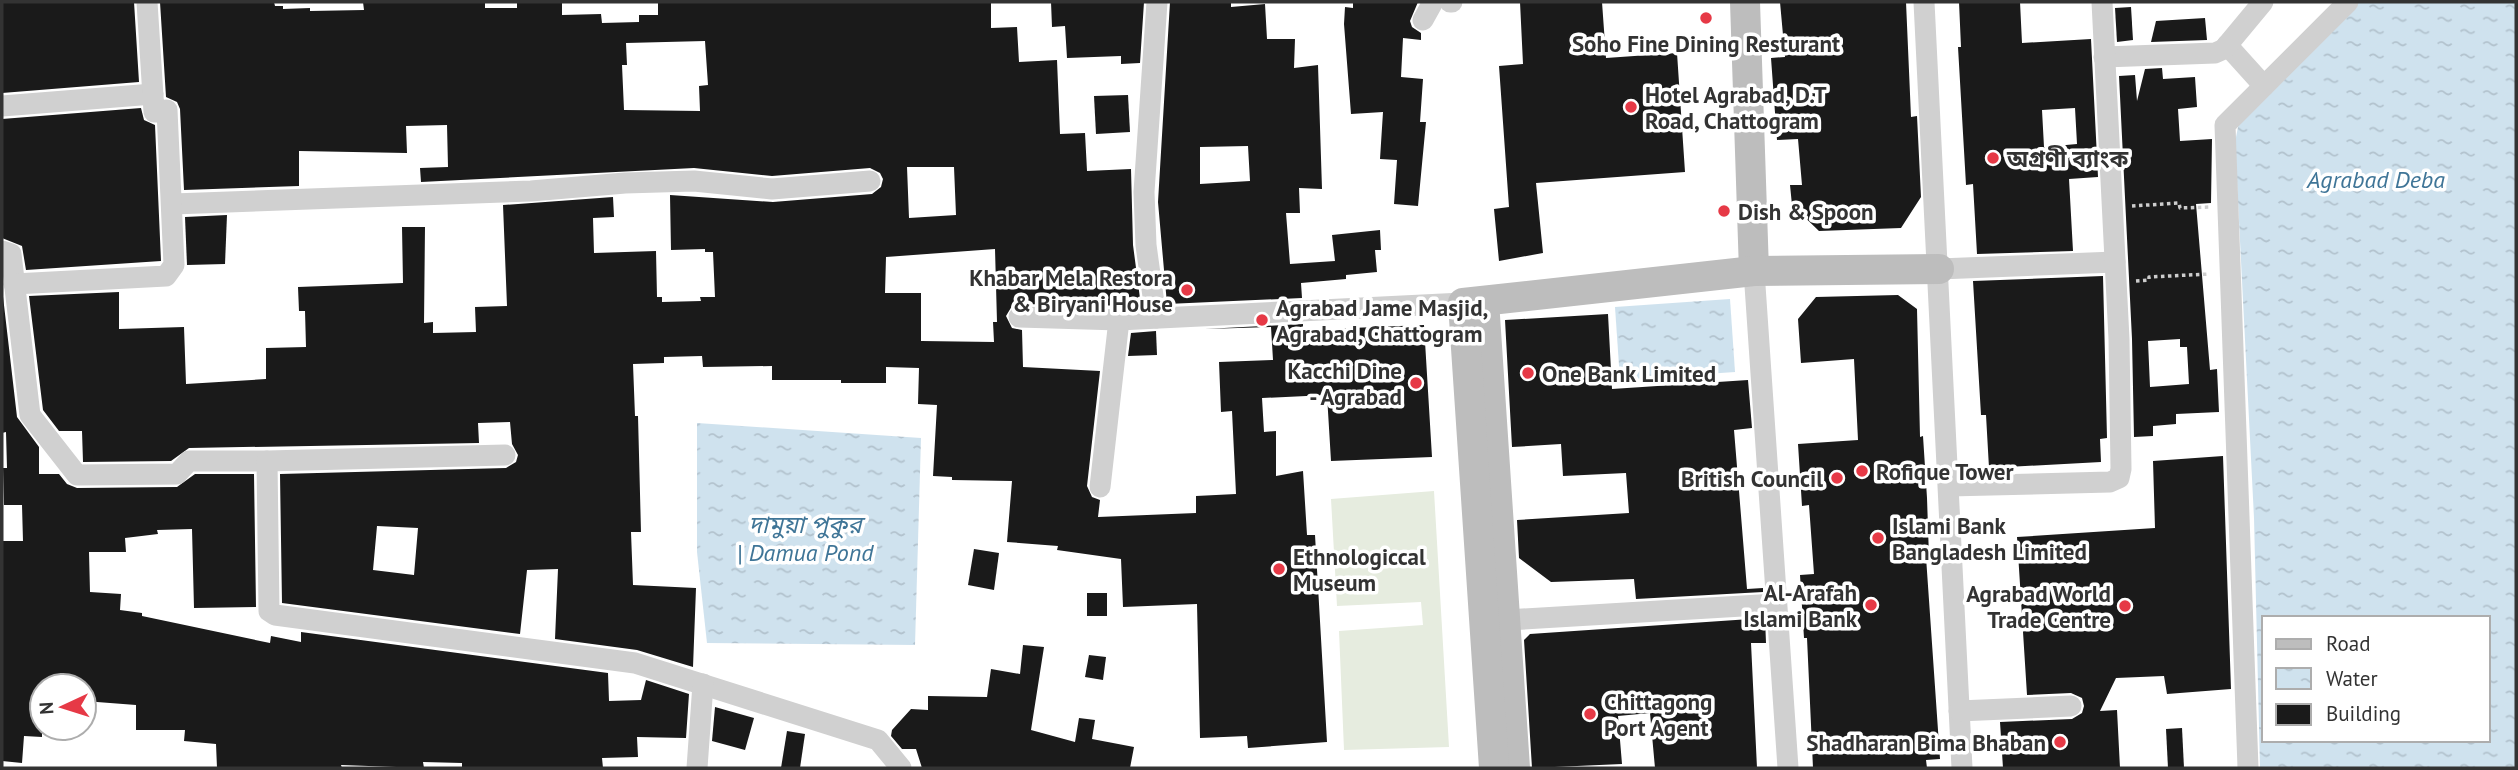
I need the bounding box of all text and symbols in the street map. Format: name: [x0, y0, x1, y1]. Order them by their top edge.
marker: Soho Fine Dining Resturant: [1698, 10, 1714, 26]
place label: Soho Fine Dining Resturant: [1572, 29, 1840, 58]
place label: Hotel Agrabad, D.T Road, Chattogram: [1645, 80, 1827, 135]
marker: Hotel Agrabad, D.T Road, Chattogram: [1623, 99, 1639, 115]
place label: অগ্রণী ব্যাংক: [2006, 144, 2128, 173]
marker: অগ্রণী ব্যাংক: [1985, 150, 2001, 166]
water label: Agrabad Deba: [2306, 164, 2445, 195]
place label: Dish & Spoon: [1738, 197, 1874, 226]
marker: Dish & Spoon: [1716, 203, 1732, 219]
place label: Khabar Mela Restora & Biryani House: [969, 263, 1173, 318]
marker: Khabar Mela Restora & Biryani House: [1179, 282, 1195, 298]
place label: Agrabad Jame Masjid, Agrabad, Chattogram: [1276, 293, 1488, 348]
marker: Agrabad Jame Masjid, Agrabad, Chattogram: [1254, 312, 1270, 328]
place label: Kacchi Dine - Agrabad: [1287, 356, 1402, 411]
place label: One Bank Limited: [1542, 359, 1716, 388]
marker: One Bank Limited: [1520, 365, 1536, 381]
marker: Kacchi Dine - Agrabad: [1408, 375, 1424, 391]
place label: Rofique Tower: [1876, 457, 2015, 486]
marker: Rofique Tower: [1854, 463, 1870, 479]
place label: British Council: [1681, 464, 1823, 493]
marker: British Council: [1829, 470, 1845, 486]
water label: দামুয়া পুকুর | Damua Pond: [737, 509, 874, 568]
place label: Islami Bank Bangladesh Limited: [1892, 511, 2087, 566]
marker: Islami Bank Bangladesh Limited: [1870, 530, 1886, 546]
place label: Ethnologiccal Museum: [1293, 542, 1426, 597]
marker: Ethnologiccal Museum: [1271, 561, 1287, 577]
place label: Al-Arafah Islami Bank: [1743, 578, 1858, 633]
place label: Agrabad World Trade Centre: [1966, 579, 2111, 634]
marker: Al-Arafah Islami Bank: [1863, 597, 1879, 613]
marker: Agrabad World Trade Centre: [2117, 598, 2133, 614]
legend: [2262, 616, 2490, 742]
text: Road: [2326, 630, 2370, 657]
text: Water: [2326, 665, 2378, 692]
north arrow: [28, 672, 98, 742]
place label: Chittagong Port Agent: [1604, 687, 1712, 742]
text: Building: [2326, 700, 2401, 727]
text: N: [34, 701, 58, 715]
marker: Chittagong Port Agent: [1582, 706, 1598, 722]
place label: Shadharan Bima Bhaban: [1806, 728, 2046, 757]
marker: Shadharan Bima Bhaban: [2052, 734, 2068, 750]

